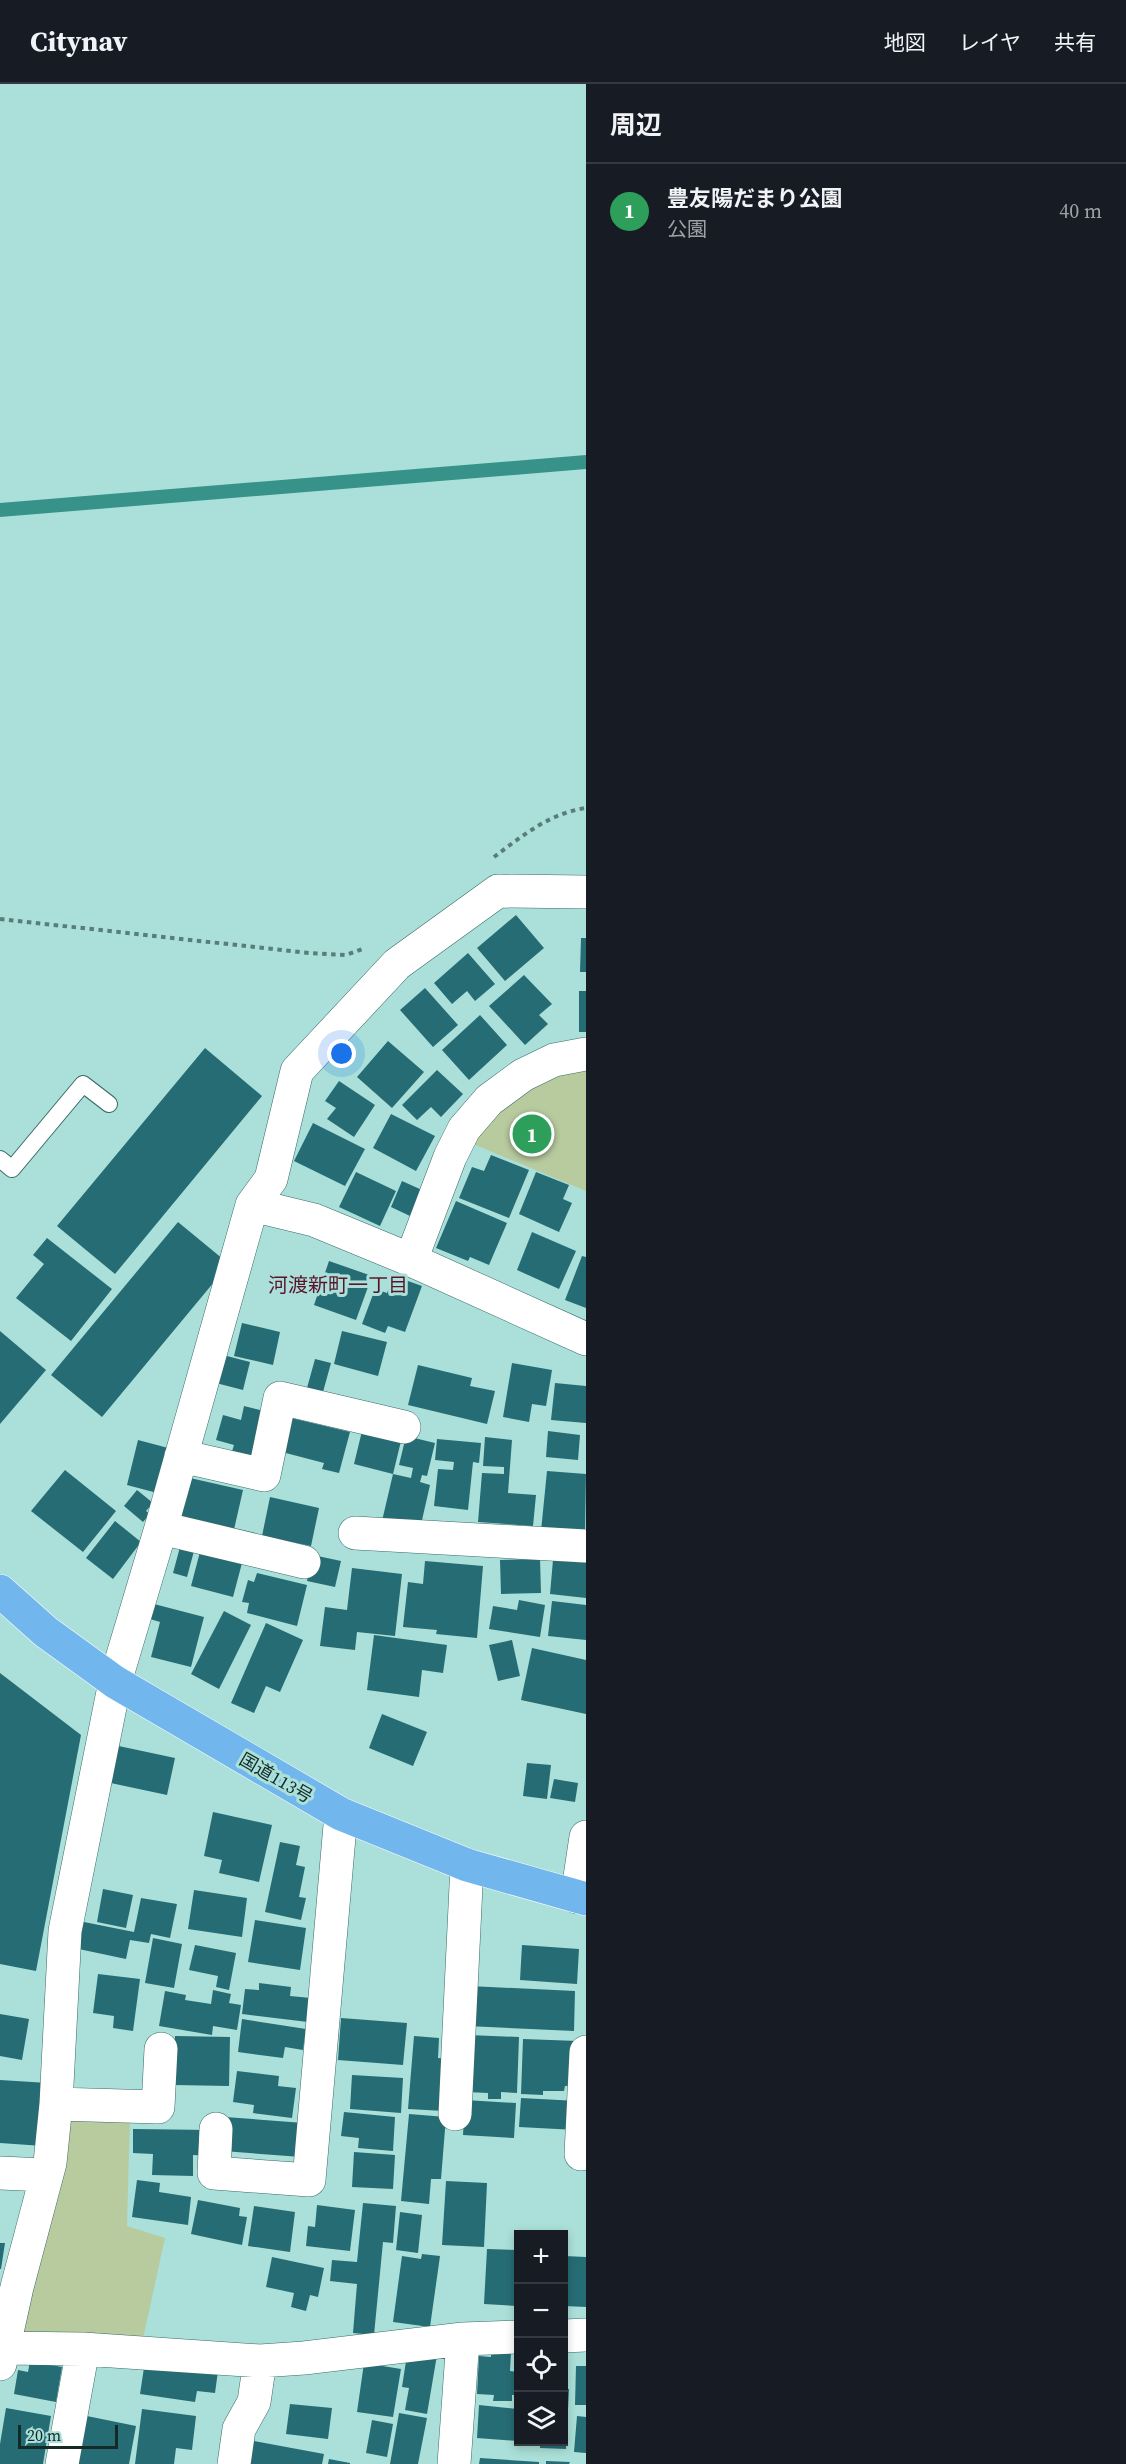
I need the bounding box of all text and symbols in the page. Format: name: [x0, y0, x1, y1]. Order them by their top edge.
text: Citynav: [30, 22, 127, 60]
text: 地図: [884, 28, 926, 57]
text: レイヤ: [959, 28, 1021, 57]
text: 共有: [1054, 28, 1096, 57]
text: 周辺: [610, 107, 662, 143]
text: 豊友陽だまり公園: [667, 183, 843, 213]
text: 1: [624, 197, 635, 225]
text: 40 m: [1059, 197, 1102, 225]
text: 公園: [667, 215, 707, 243]
your location: [327, 1039, 356, 1068]
pin: 1: [512, 1112, 552, 1156]
district label: 河渡新町一丁目: [268, 1271, 408, 1299]
street label: 国道113号: [235, 1746, 318, 1809]
map controls: [514, 2230, 568, 2446]
button: +: [514, 2230, 568, 2284]
button: −: [514, 2284, 568, 2338]
button: locate: [514, 2338, 568, 2392]
button: layers: [514, 2392, 568, 2446]
scale bar: [18, 2422, 118, 2450]
text: 20 m: [27, 2424, 61, 2446]

